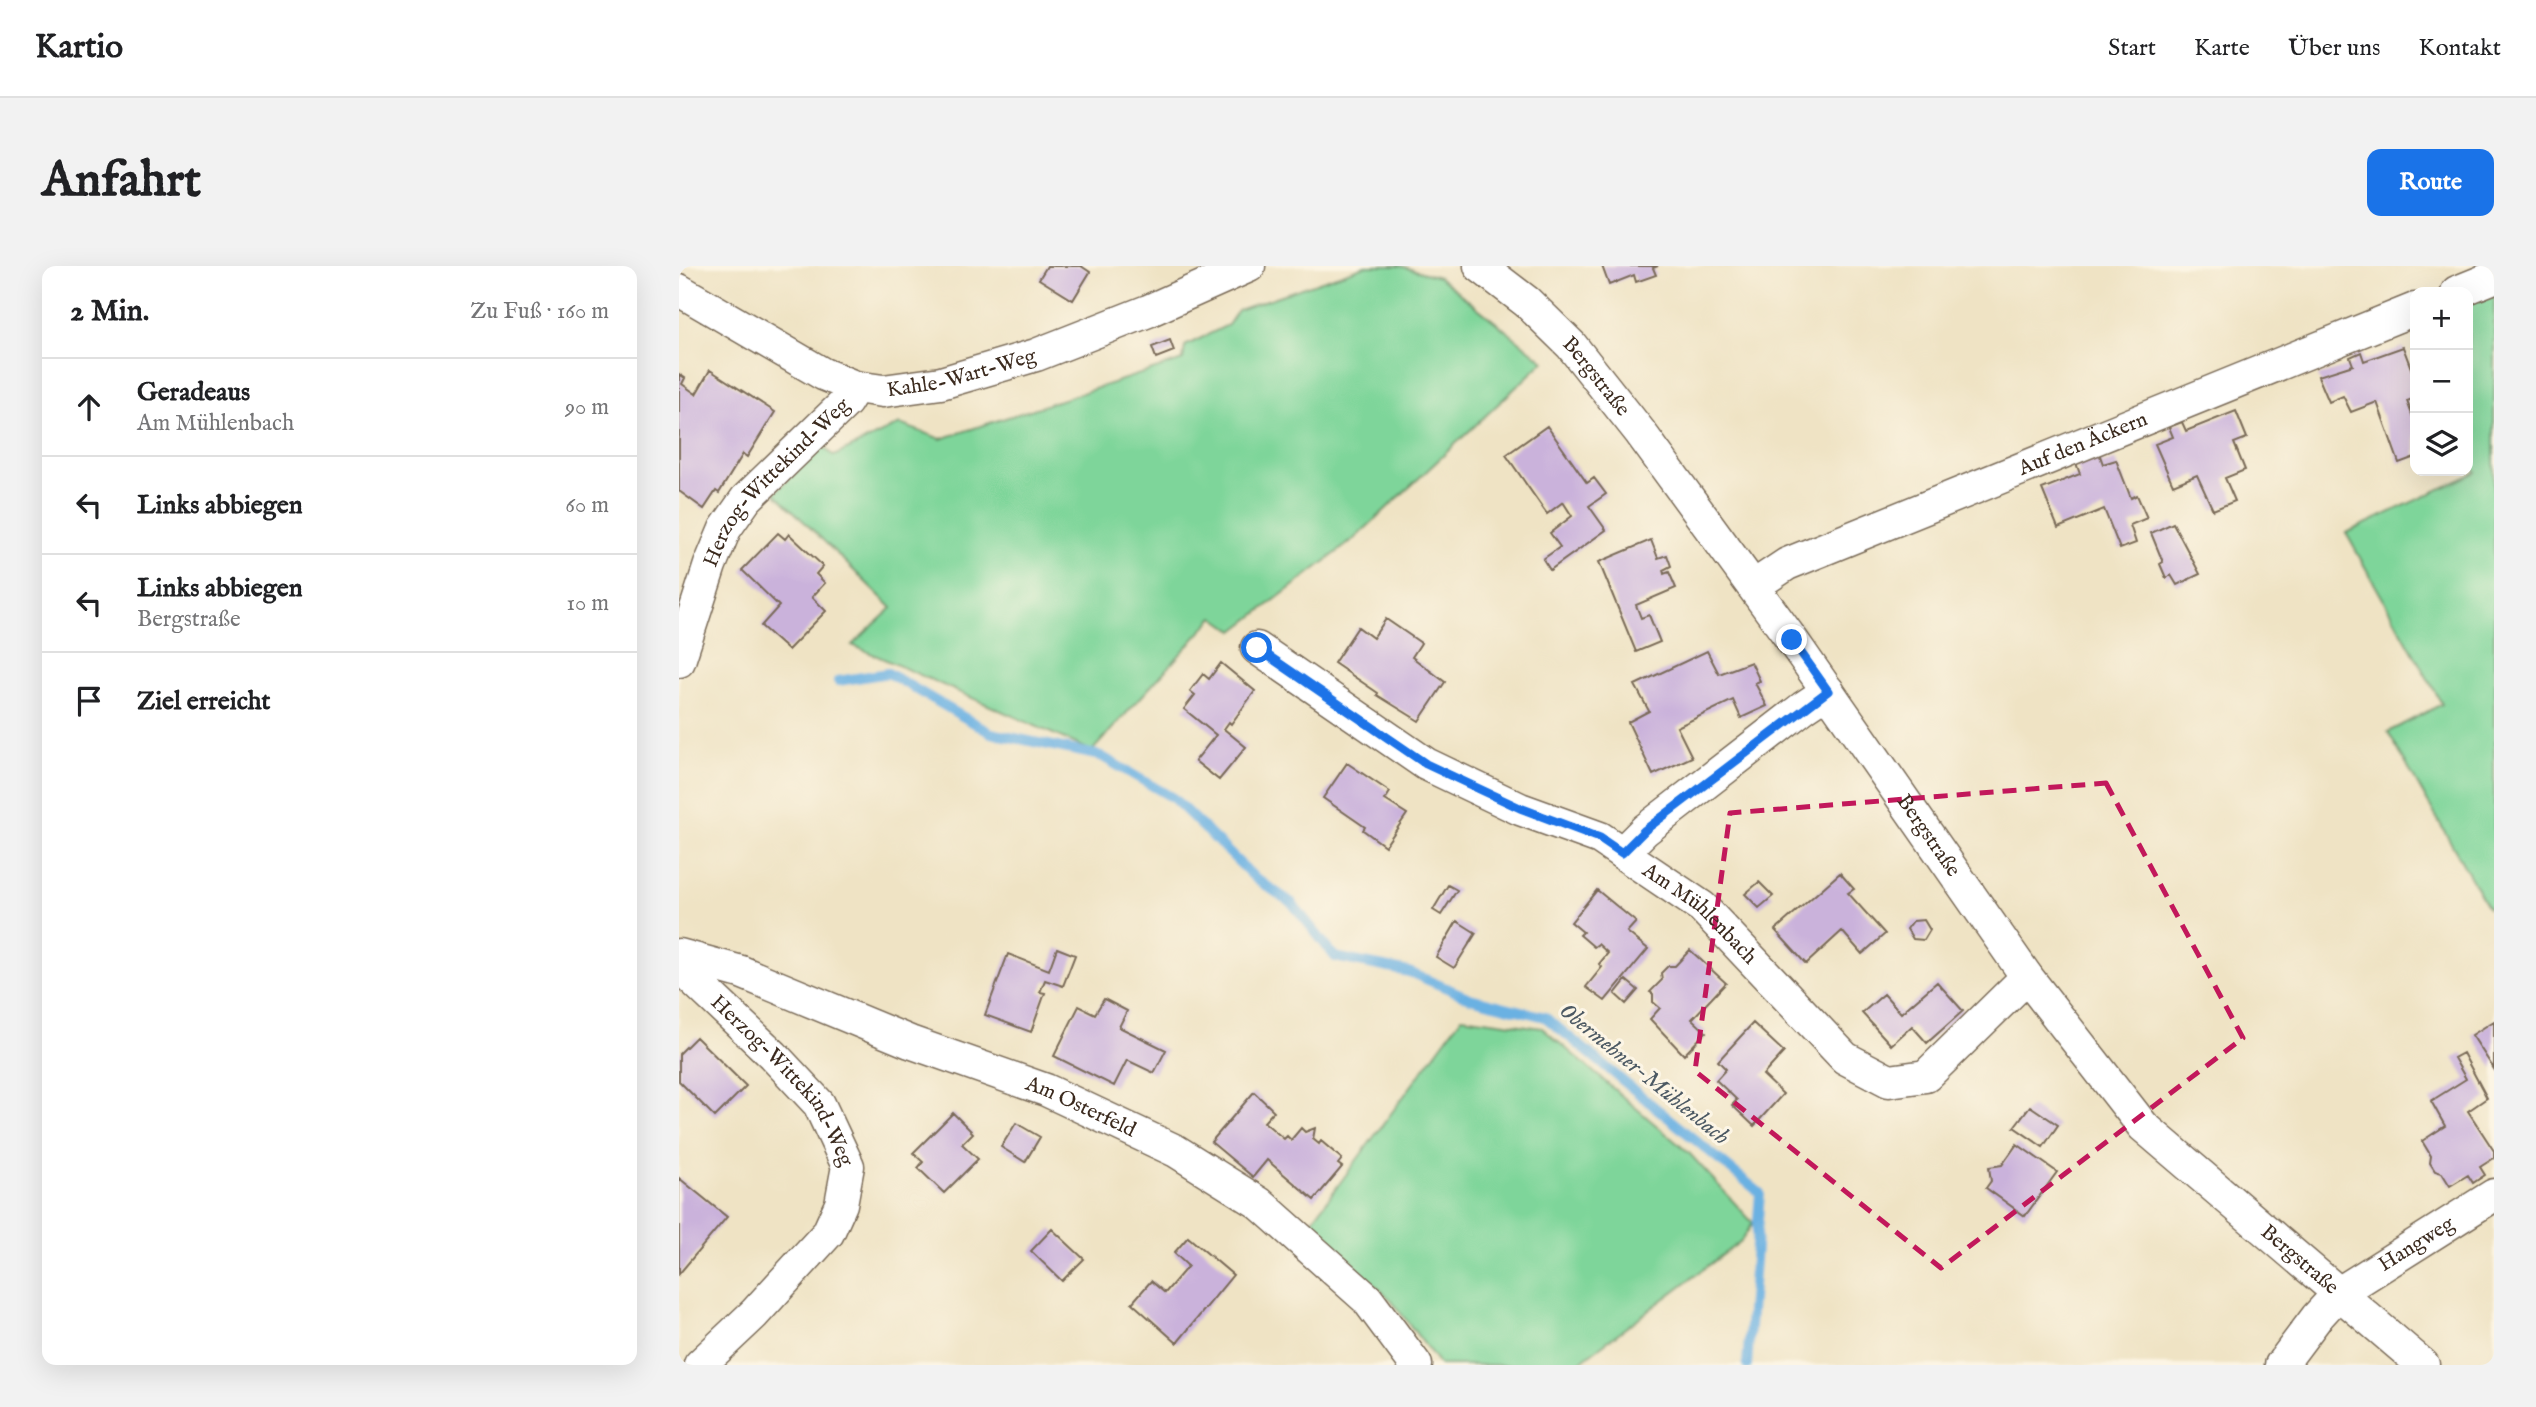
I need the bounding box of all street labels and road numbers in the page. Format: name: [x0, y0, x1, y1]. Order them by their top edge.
street label: Bergstraße: [1557, 330, 1636, 422]
street label: Kahle-Wart-Weg: [885, 342, 1040, 404]
street label: Herzog-Wittekind-Weg: [697, 392, 856, 571]
street label: Auf den Äckern: [2013, 406, 2151, 482]
street label: Bergstraße: [1890, 789, 1967, 883]
street label: Am Mühlenbach: [1636, 856, 1763, 970]
street label: Herzog-Wittekind-Weg: [705, 989, 860, 1171]
street label: Am Osterfeld: [1021, 1070, 1141, 1144]
street label: Hangweg: [2373, 1210, 2460, 1278]
street label: Bergstraße: [2255, 1219, 2345, 1301]

